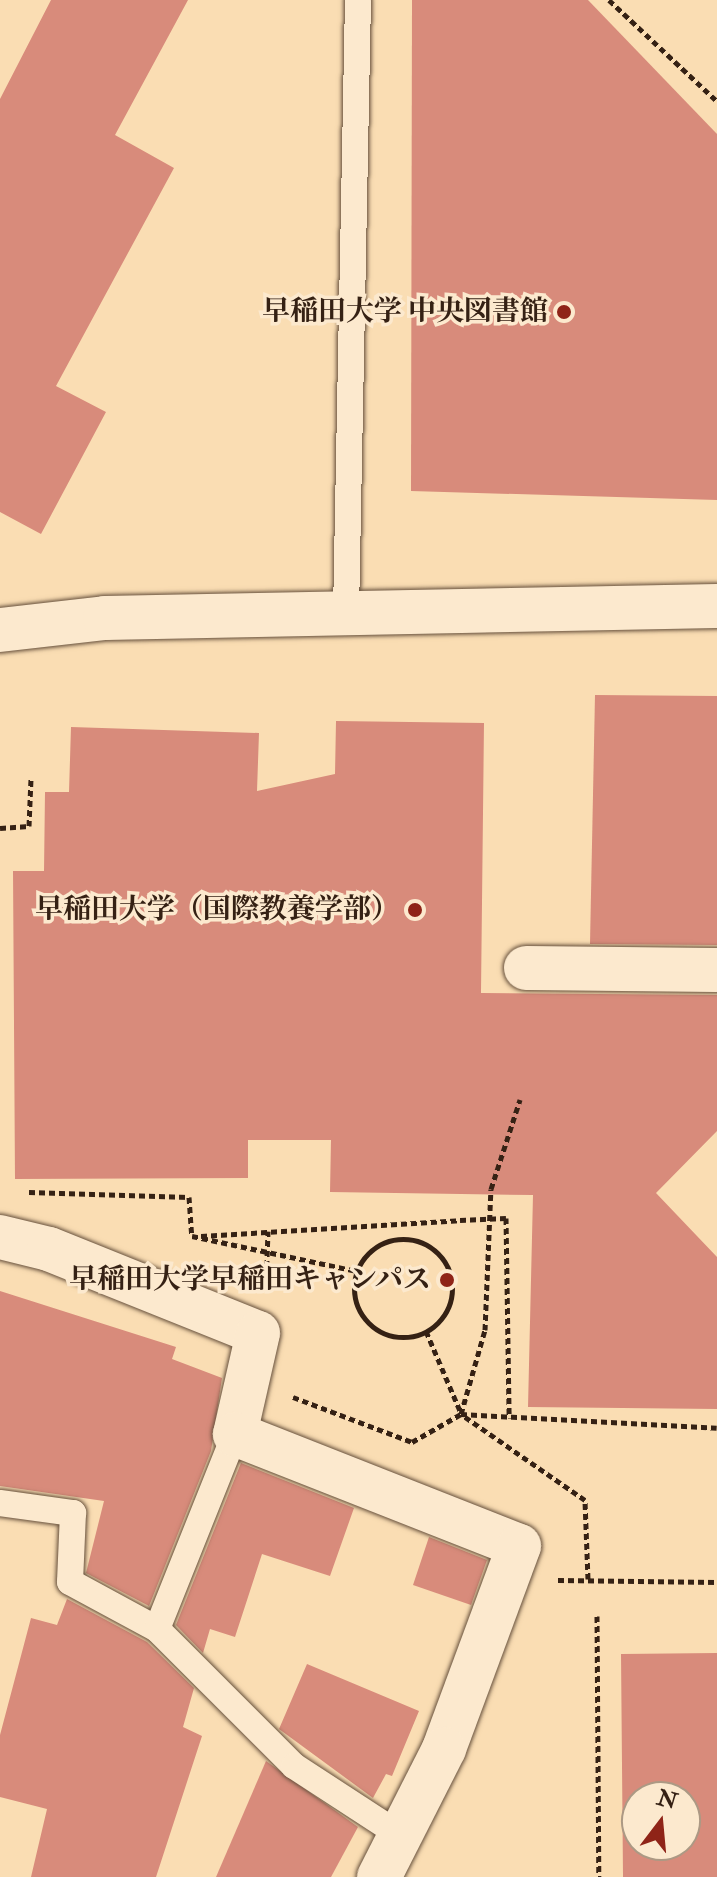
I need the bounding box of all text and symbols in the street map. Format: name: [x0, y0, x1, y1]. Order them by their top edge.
place label: 早稲田大学 中央図書館: [262, 295, 548, 329]
marker: 早稲田大学 中央図書館: [555, 303, 573, 321]
place label: 早稲田大学（国際教養学部）: [35, 893, 399, 927]
marker: 早稲田大学（国際教養学部）: [406, 901, 424, 919]
place label: 早稲田大学早稲田キャンパス: [67, 1263, 431, 1297]
marker: 早稲田大学早稲田キャンパス: [438, 1271, 456, 1289]
north arrow: [621, 1781, 701, 1861]
text: N: [654, 1784, 680, 1816]

